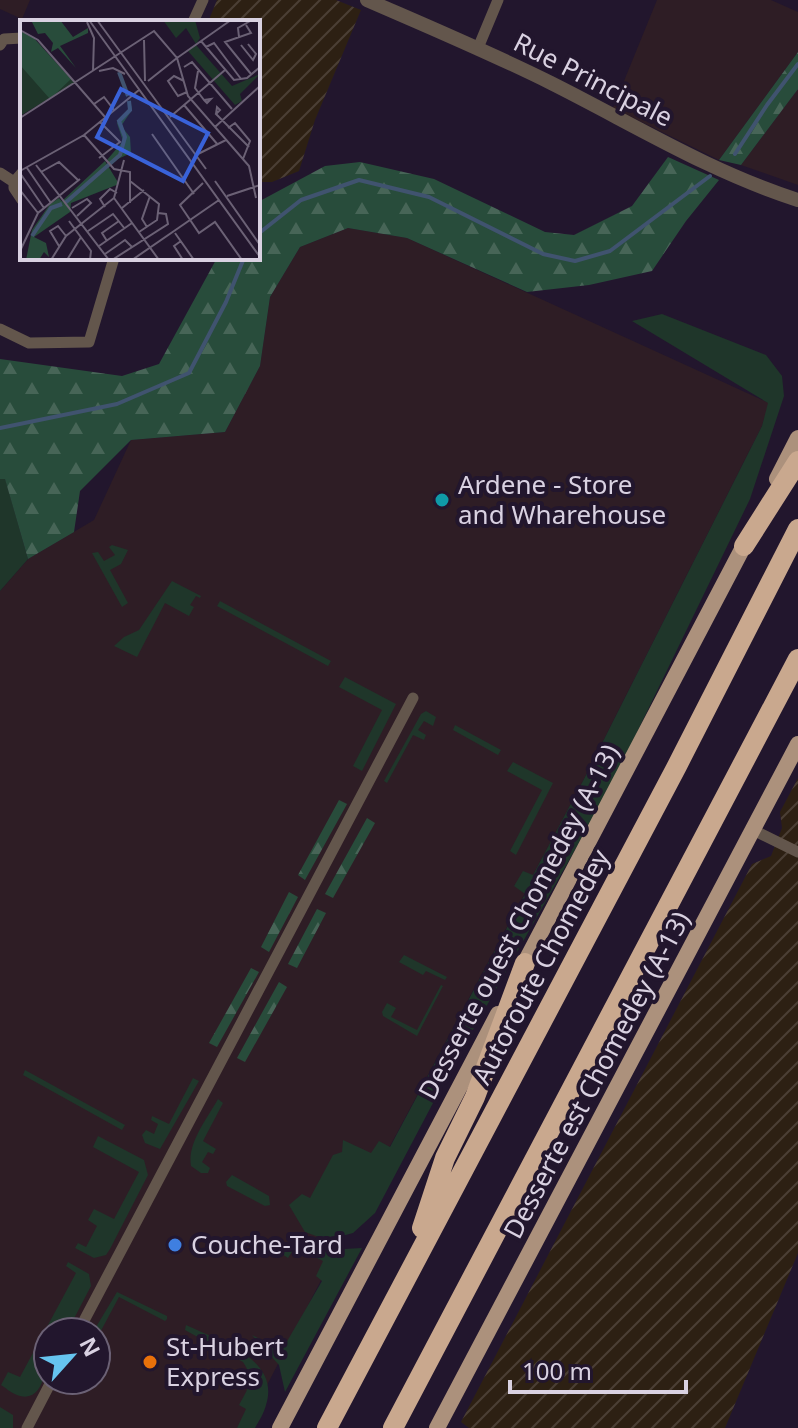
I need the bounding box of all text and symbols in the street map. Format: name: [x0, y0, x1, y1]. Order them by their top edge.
inset map: [20, 20, 260, 260]
street label: Rue Principale: [508, 24, 679, 135]
place label: Ardene - Store and Wharehouse: [458, 466, 666, 532]
marker: Ardene - Store and Wharehouse: [433, 491, 451, 509]
street label: Desserte ouest Chomedey (A-13): [409, 738, 627, 1105]
street label: Autoroute Chomedey: [463, 842, 618, 1090]
street label: Desserte est Chomedey (A-13): [494, 905, 698, 1244]
place label: Couche-Tard: [191, 1226, 343, 1262]
marker: Couche-Tard: [166, 1236, 184, 1254]
north arrow: [32, 1316, 112, 1396]
place label: St-Hubert Express: [166, 1328, 284, 1394]
text: N: [73, 1332, 108, 1361]
scale bar: [510, 1344, 686, 1394]
marker: St-Hubert Express: [141, 1353, 159, 1371]
text: 100 m: [522, 1354, 592, 1387]

